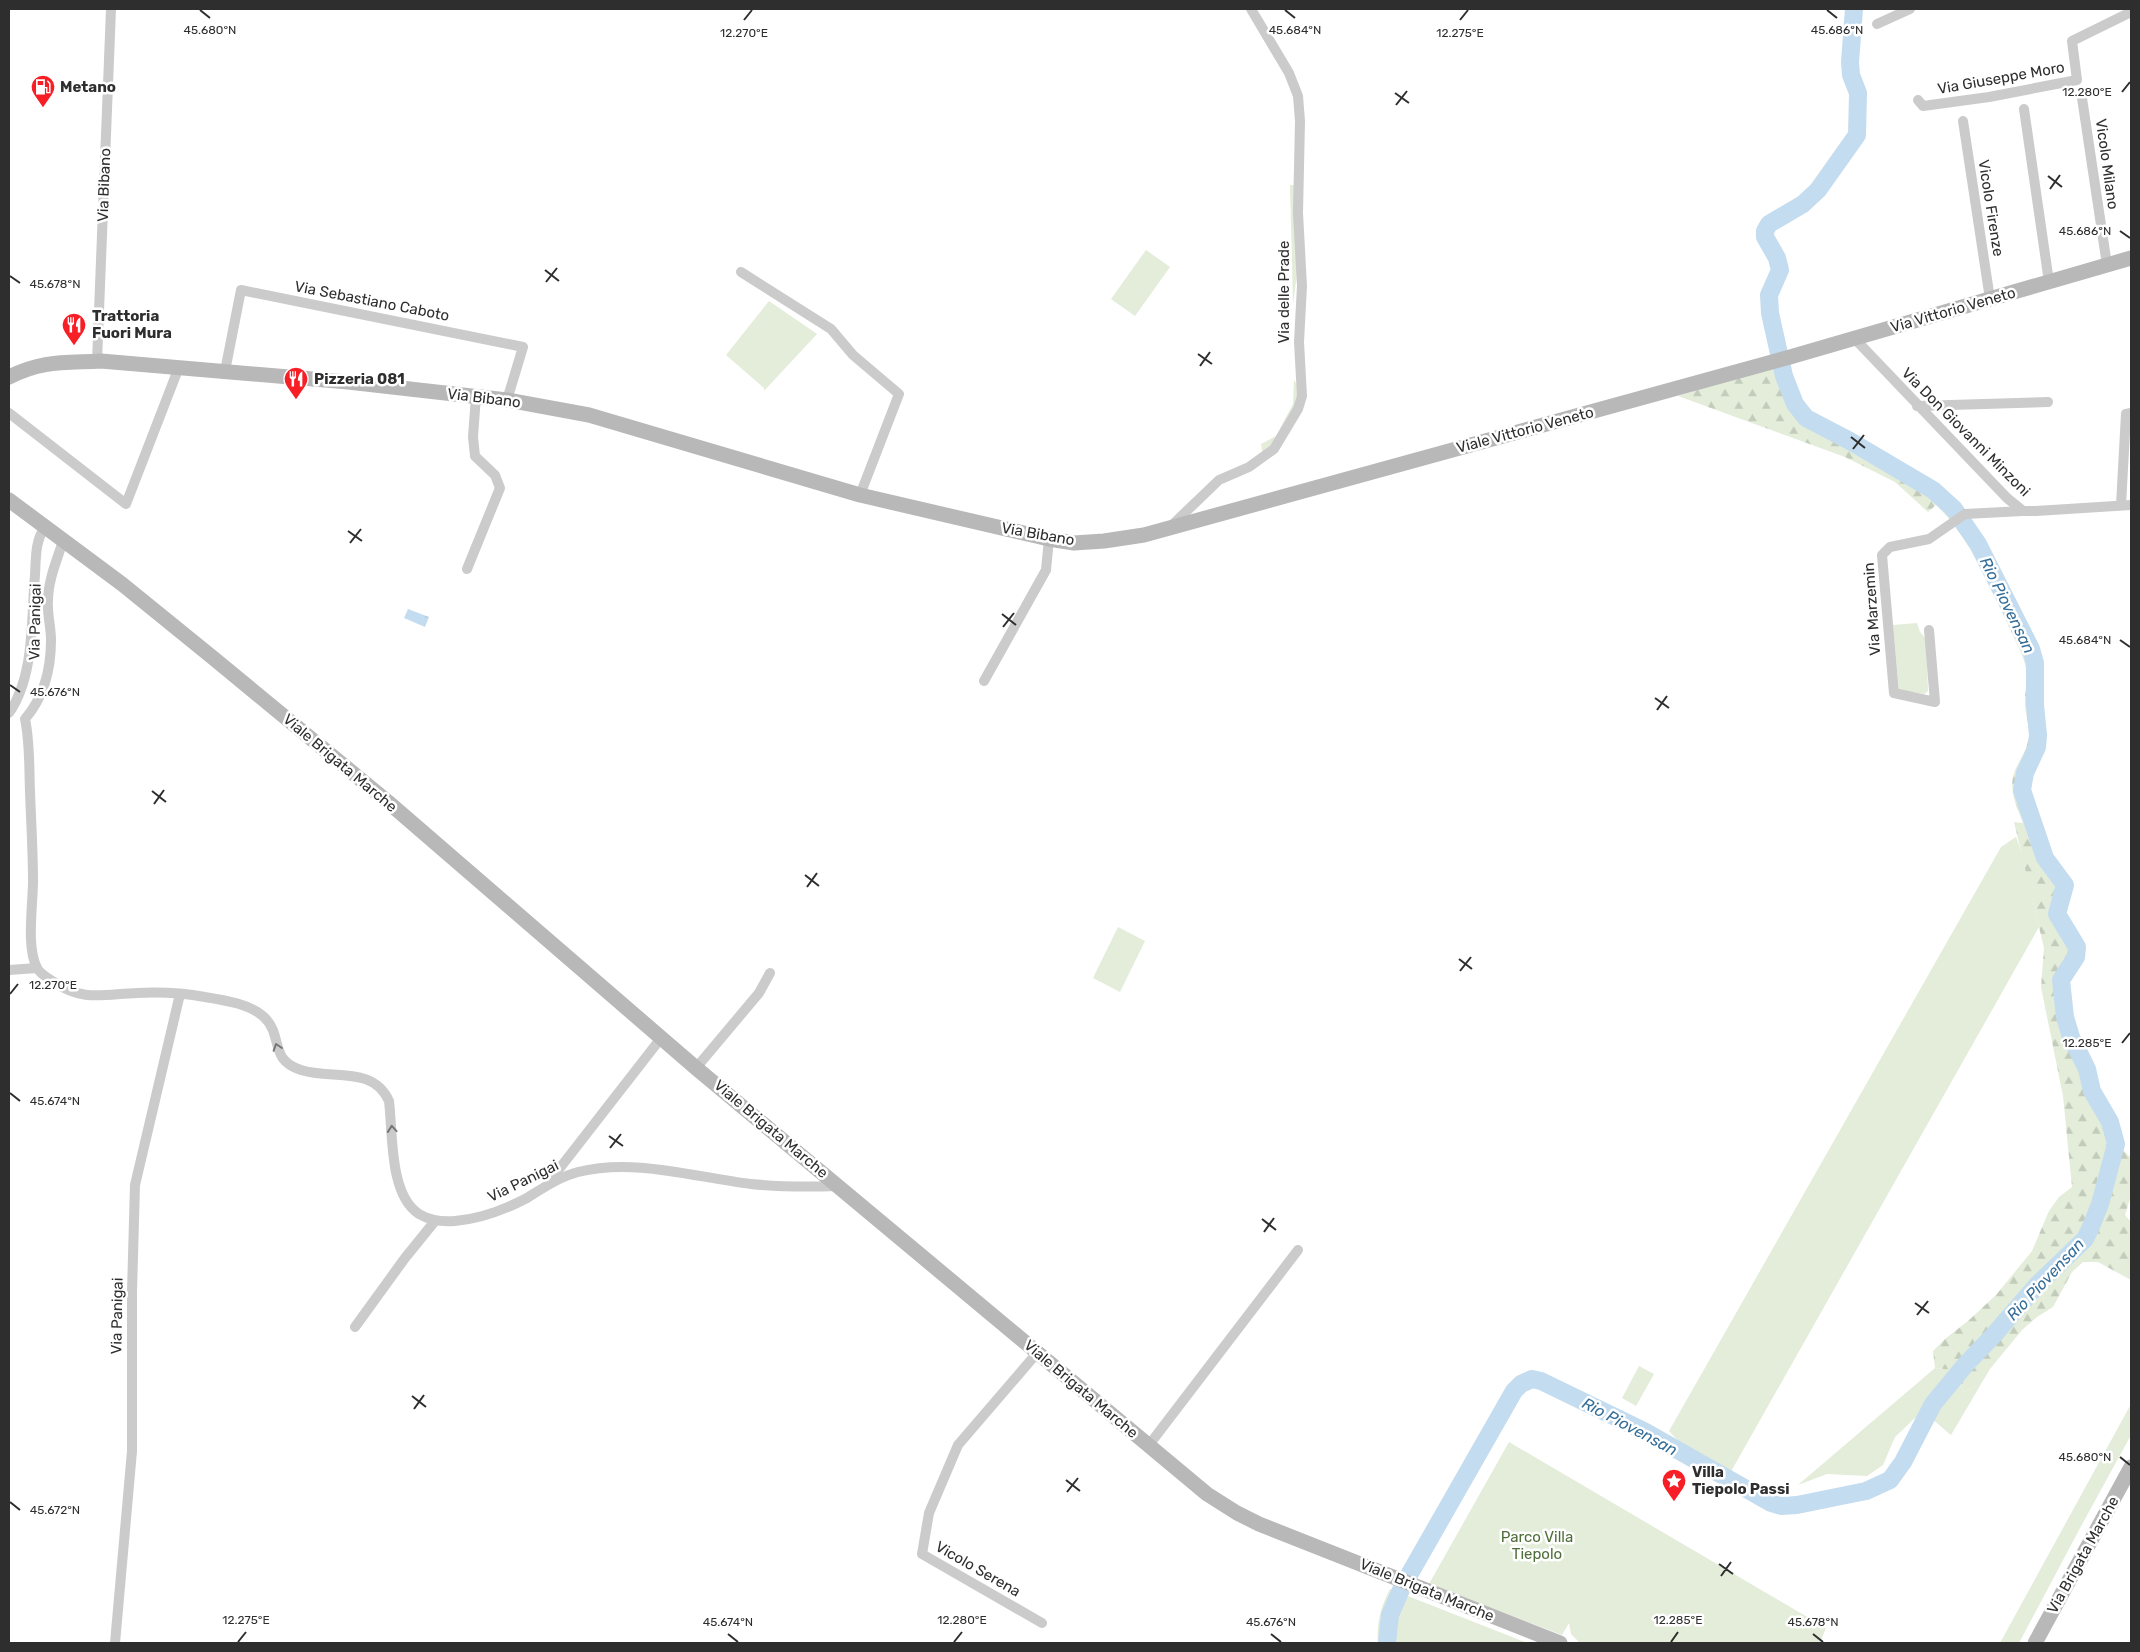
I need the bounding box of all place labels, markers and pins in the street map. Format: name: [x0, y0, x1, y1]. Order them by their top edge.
fuel station icon: Metano: [30, 74, 56, 108]
place label: Metano: [60, 78, 116, 96]
place label: Trattoria Fuori Mura: [92, 307, 172, 342]
restaurant icon: Trattoria Fuori Mura: [61, 312, 87, 346]
restaurant icon: Pizzeria 081: [283, 366, 309, 400]
place label: Pizzeria 081: [314, 370, 405, 388]
place label: Villa Tiepolo Passi: [1692, 1463, 1790, 1498]
place icon: Villa Tiepolo Passi: [1661, 1468, 1687, 1502]

